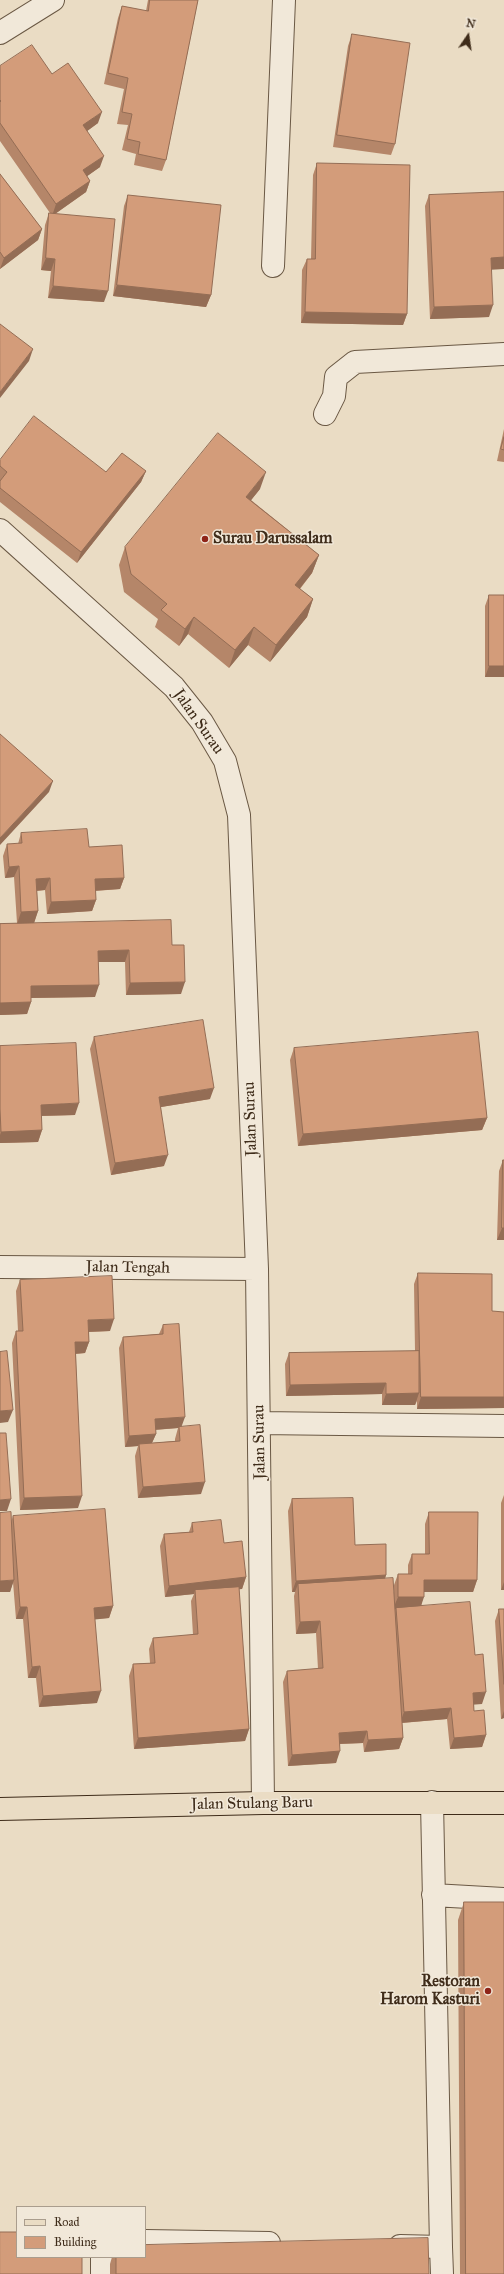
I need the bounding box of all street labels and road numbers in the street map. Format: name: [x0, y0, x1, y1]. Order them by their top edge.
street label: Jalan Surau: [169, 686, 227, 758]
street label: Jalan Surau: [240, 1081, 262, 1157]
street label: Jalan Tengah: [86, 1258, 170, 1278]
street label: Jalan Surau: [250, 1404, 270, 1480]
street label: Jalan Stulang Baru: [191, 1793, 313, 1815]

